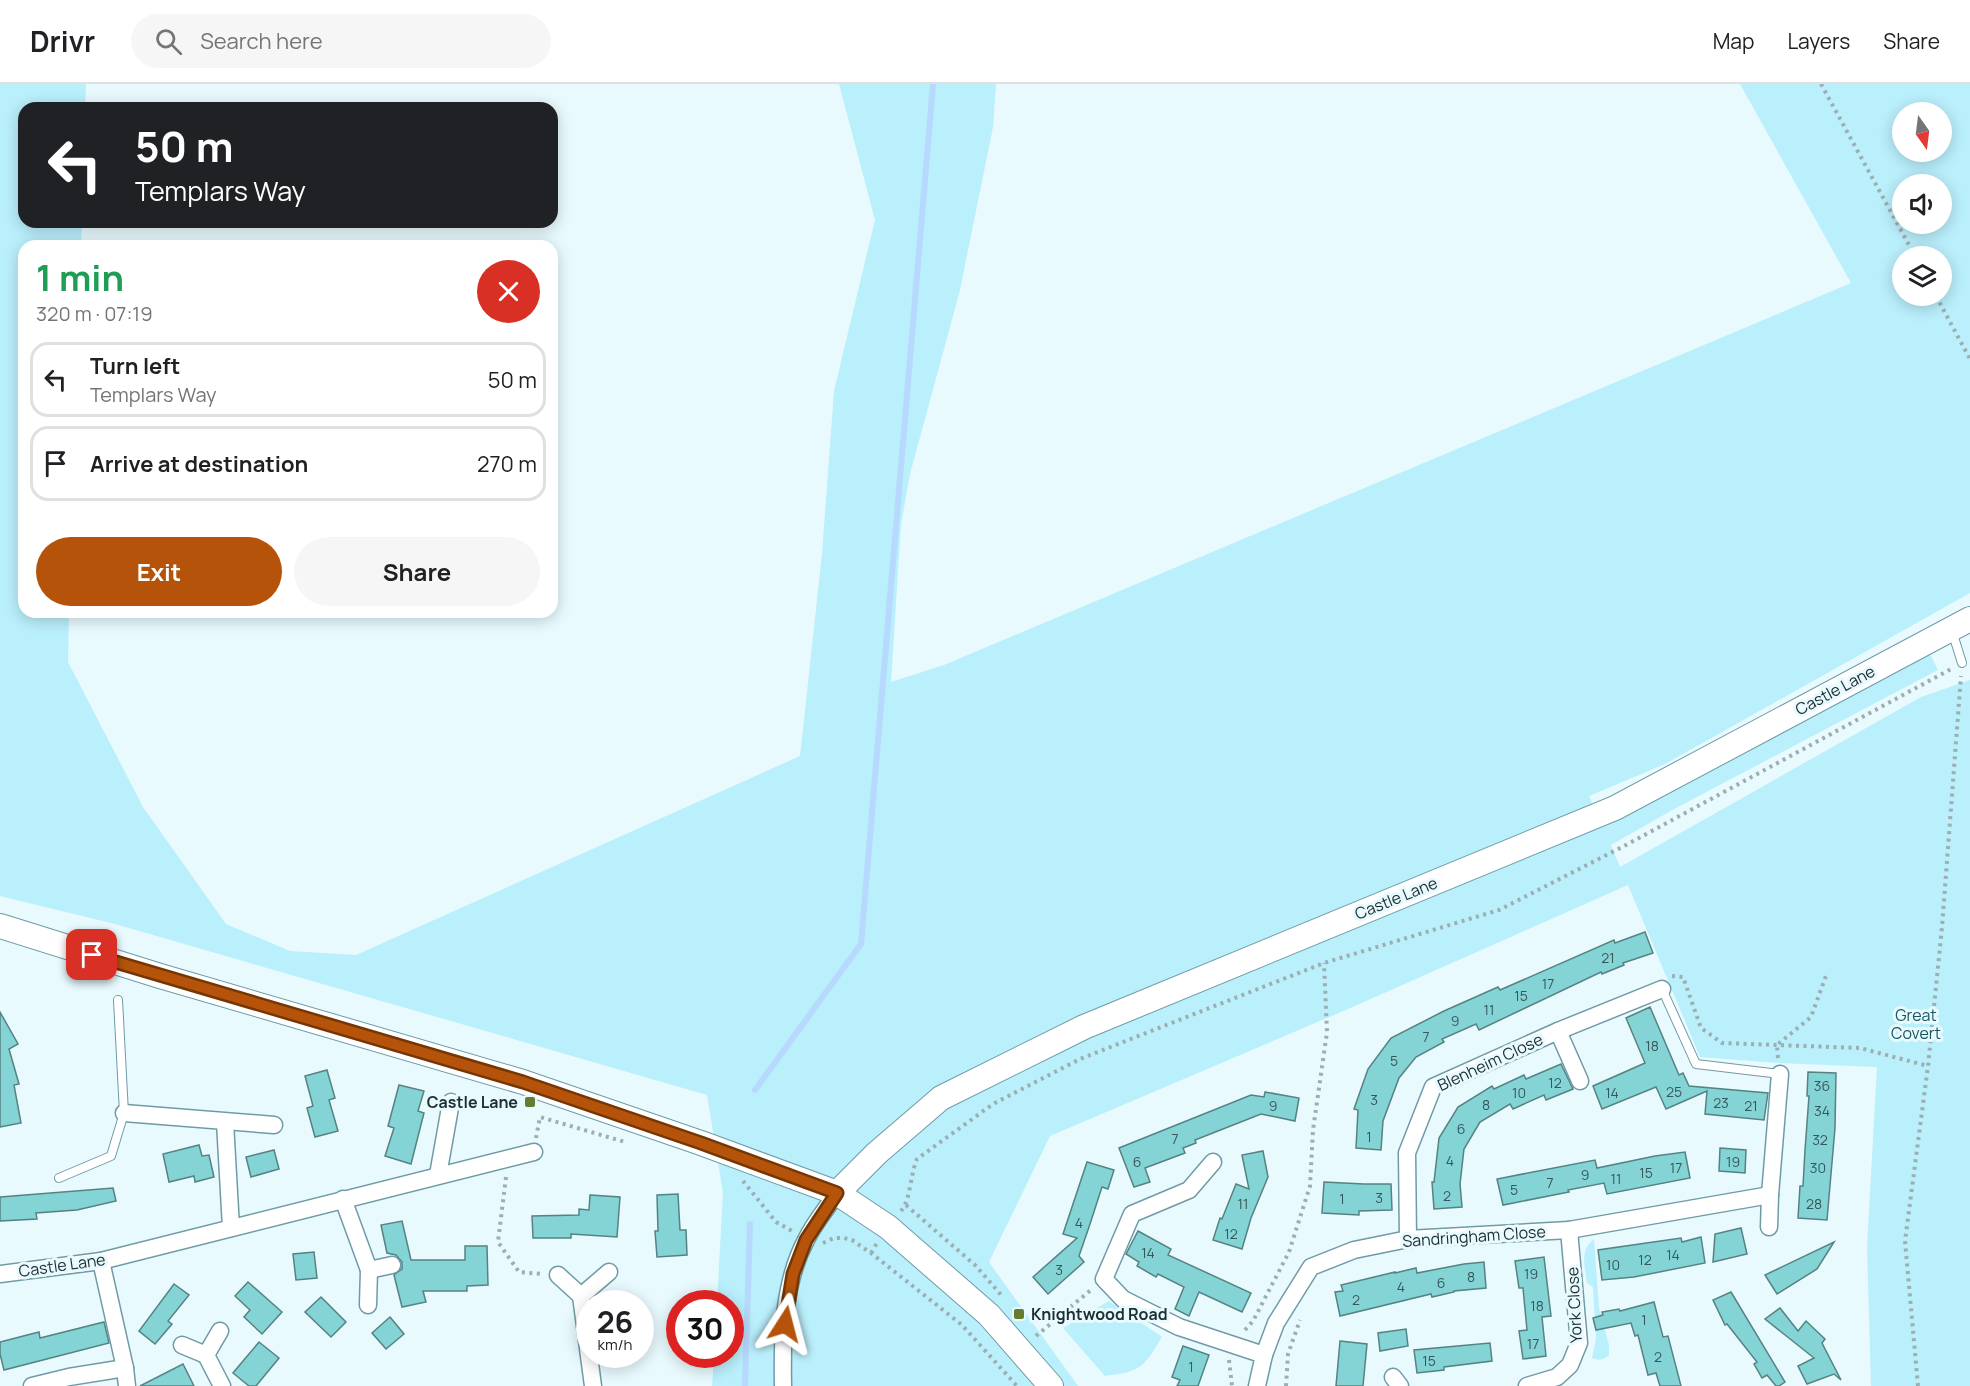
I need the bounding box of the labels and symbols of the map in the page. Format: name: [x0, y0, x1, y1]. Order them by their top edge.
north arrow: [1892, 102, 1952, 162]
street label: Castle Lane: [1791, 660, 1879, 720]
street label: Castle Lane: [1351, 871, 1441, 925]
pin: [66, 929, 117, 980]
house number: 21: [1601, 948, 1615, 967]
house number: 17: [1542, 974, 1554, 993]
house number: 15: [1514, 986, 1528, 1005]
house number: 11: [1484, 1000, 1494, 1019]
park label: Great Covert: [1891, 1004, 1941, 1044]
house number: 9: [1451, 1011, 1459, 1030]
house number: 7: [1422, 1027, 1430, 1046]
street label: Blenheim Close: [1434, 1028, 1546, 1096]
house number: 18: [1645, 1036, 1659, 1055]
house number: 5: [1390, 1051, 1398, 1070]
house number: 12: [1548, 1073, 1562, 1092]
house number: 36: [1814, 1076, 1830, 1095]
house number: 25: [1666, 1082, 1682, 1101]
house number: 10: [1512, 1083, 1526, 1102]
house number: 14: [1605, 1083, 1619, 1102]
house number: 3: [1370, 1090, 1378, 1109]
place label: Castle Lane: [427, 1091, 518, 1113]
house number: 23: [1713, 1093, 1729, 1112]
marker: Castle Lane: [523, 1095, 537, 1109]
house number: 8: [1482, 1095, 1490, 1114]
house number: 9: [1269, 1096, 1277, 1115]
house number: 21: [1744, 1096, 1758, 1115]
house number: 34: [1814, 1101, 1830, 1120]
house number: 6: [1457, 1119, 1465, 1138]
house number: 1: [1366, 1127, 1372, 1146]
house number: 7: [1171, 1129, 1179, 1148]
house number: 32: [1812, 1130, 1828, 1149]
house number: 4: [1446, 1151, 1454, 1170]
house number: 6: [1133, 1152, 1141, 1171]
house number: 19: [1726, 1152, 1740, 1171]
house number: 17: [1670, 1158, 1682, 1177]
house number: 30: [1810, 1158, 1826, 1177]
house number: 15: [1639, 1163, 1653, 1182]
house number: 9: [1581, 1165, 1589, 1184]
house number: 11: [1611, 1169, 1621, 1188]
house number: 7: [1546, 1173, 1554, 1192]
house number: 5: [1510, 1180, 1518, 1199]
house number: 2: [1443, 1186, 1451, 1205]
house number: 3: [1375, 1188, 1383, 1207]
house number: 1: [1339, 1189, 1345, 1208]
house number: 11: [1238, 1194, 1248, 1213]
house number: 28: [1806, 1194, 1822, 1213]
house number: 4: [1075, 1213, 1083, 1232]
street label: Sandringham Close: [1402, 1220, 1546, 1252]
house number: 12: [1224, 1224, 1238, 1243]
house number: 14: [1141, 1243, 1155, 1262]
house number: 14: [1666, 1245, 1680, 1264]
street label: Castle Lane: [17, 1248, 107, 1282]
house number: 12: [1638, 1250, 1652, 1269]
house number: 10: [1606, 1255, 1620, 1274]
house number: 3: [1055, 1260, 1063, 1279]
house number: 19: [1524, 1264, 1538, 1283]
street label: York Close: [1561, 1266, 1587, 1344]
house number: 8: [1467, 1267, 1475, 1286]
house number: 6: [1437, 1273, 1445, 1292]
house number: 4: [1397, 1277, 1405, 1296]
speed limit sign: 30: [666, 1290, 744, 1368]
house number: 2: [1352, 1290, 1360, 1309]
position arrow: [753, 1292, 817, 1356]
house number: 18: [1530, 1296, 1544, 1315]
place label: Knightwood Road: [1031, 1303, 1168, 1325]
marker: Knightwood Road: [1012, 1307, 1026, 1321]
house number: 1: [1641, 1310, 1647, 1329]
house number: 17: [1527, 1334, 1539, 1353]
house number: 2: [1654, 1347, 1662, 1366]
house number: 15: [1422, 1351, 1436, 1370]
house number: 1: [1188, 1357, 1194, 1376]

